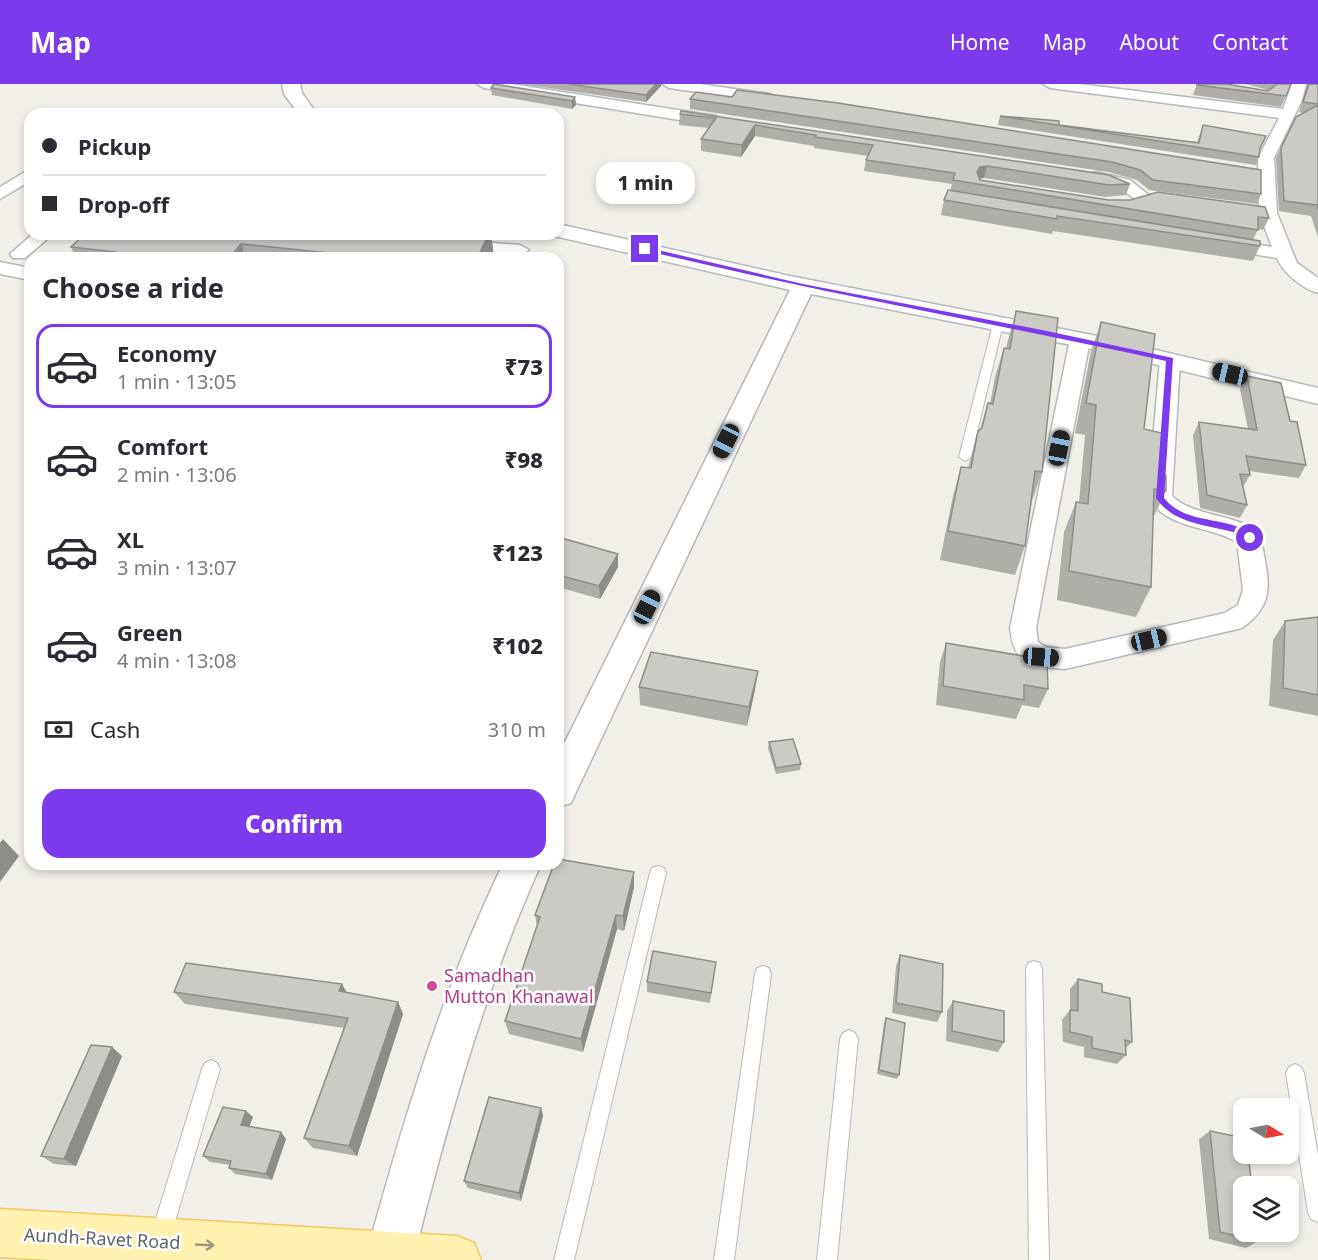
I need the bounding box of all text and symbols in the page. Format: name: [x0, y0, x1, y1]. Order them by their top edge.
text: Map: [30, 23, 91, 61]
text: Home: [950, 28, 1010, 56]
text: Map: [1043, 28, 1086, 56]
text: About: [1119, 28, 1179, 56]
text: Contact: [1212, 28, 1288, 56]
text: Pickup: [78, 131, 151, 161]
callout: 1 min: [596, 162, 694, 204]
text: 1 min: [618, 169, 673, 196]
text: Drop-off: [78, 189, 169, 219]
route end: [631, 235, 658, 262]
text: Choose a ride: [42, 269, 224, 306]
text: Economy: [117, 338, 216, 368]
icon: car: [45, 339, 99, 393]
text: ₹73: [505, 351, 543, 381]
car: [1210, 361, 1250, 387]
text: 1 min · 13:05: [117, 368, 237, 395]
car: [710, 421, 742, 461]
car: [1047, 429, 1071, 467]
text: Comfort: [117, 431, 208, 461]
icon: car: [45, 432, 99, 486]
text: ₹98: [505, 444, 543, 474]
text: 2 min · 13:06: [117, 461, 237, 488]
text: XL: [117, 524, 144, 554]
route start: [1236, 524, 1263, 551]
icon: car: [45, 525, 99, 579]
text: ₹123: [492, 537, 543, 567]
text: 3 min · 13:07: [117, 554, 237, 581]
car: [631, 587, 663, 627]
text: Green: [117, 617, 183, 647]
icon: car: [45, 618, 99, 672]
car: [1129, 627, 1169, 653]
text: ₹102: [492, 630, 543, 660]
text: 4 min · 13:08: [117, 647, 237, 674]
car: [1022, 647, 1060, 667]
icon: cash: [42, 713, 75, 746]
text: Cash: [90, 714, 140, 744]
text: 310 m: [488, 716, 546, 743]
button: Confirm: [42, 789, 546, 858]
place label: Samadhan Mutton Khanawal: [444, 963, 594, 1008]
marker: Samadhan Mutton Khanawal: [425, 979, 439, 993]
north arrow: [1233, 1098, 1299, 1164]
map controls: [1233, 1098, 1299, 1242]
button: layers: [1233, 1176, 1299, 1242]
street label: Aundh-Ravet Road: [23, 1222, 181, 1254]
one-way arrow: [195, 1240, 215, 1251]

